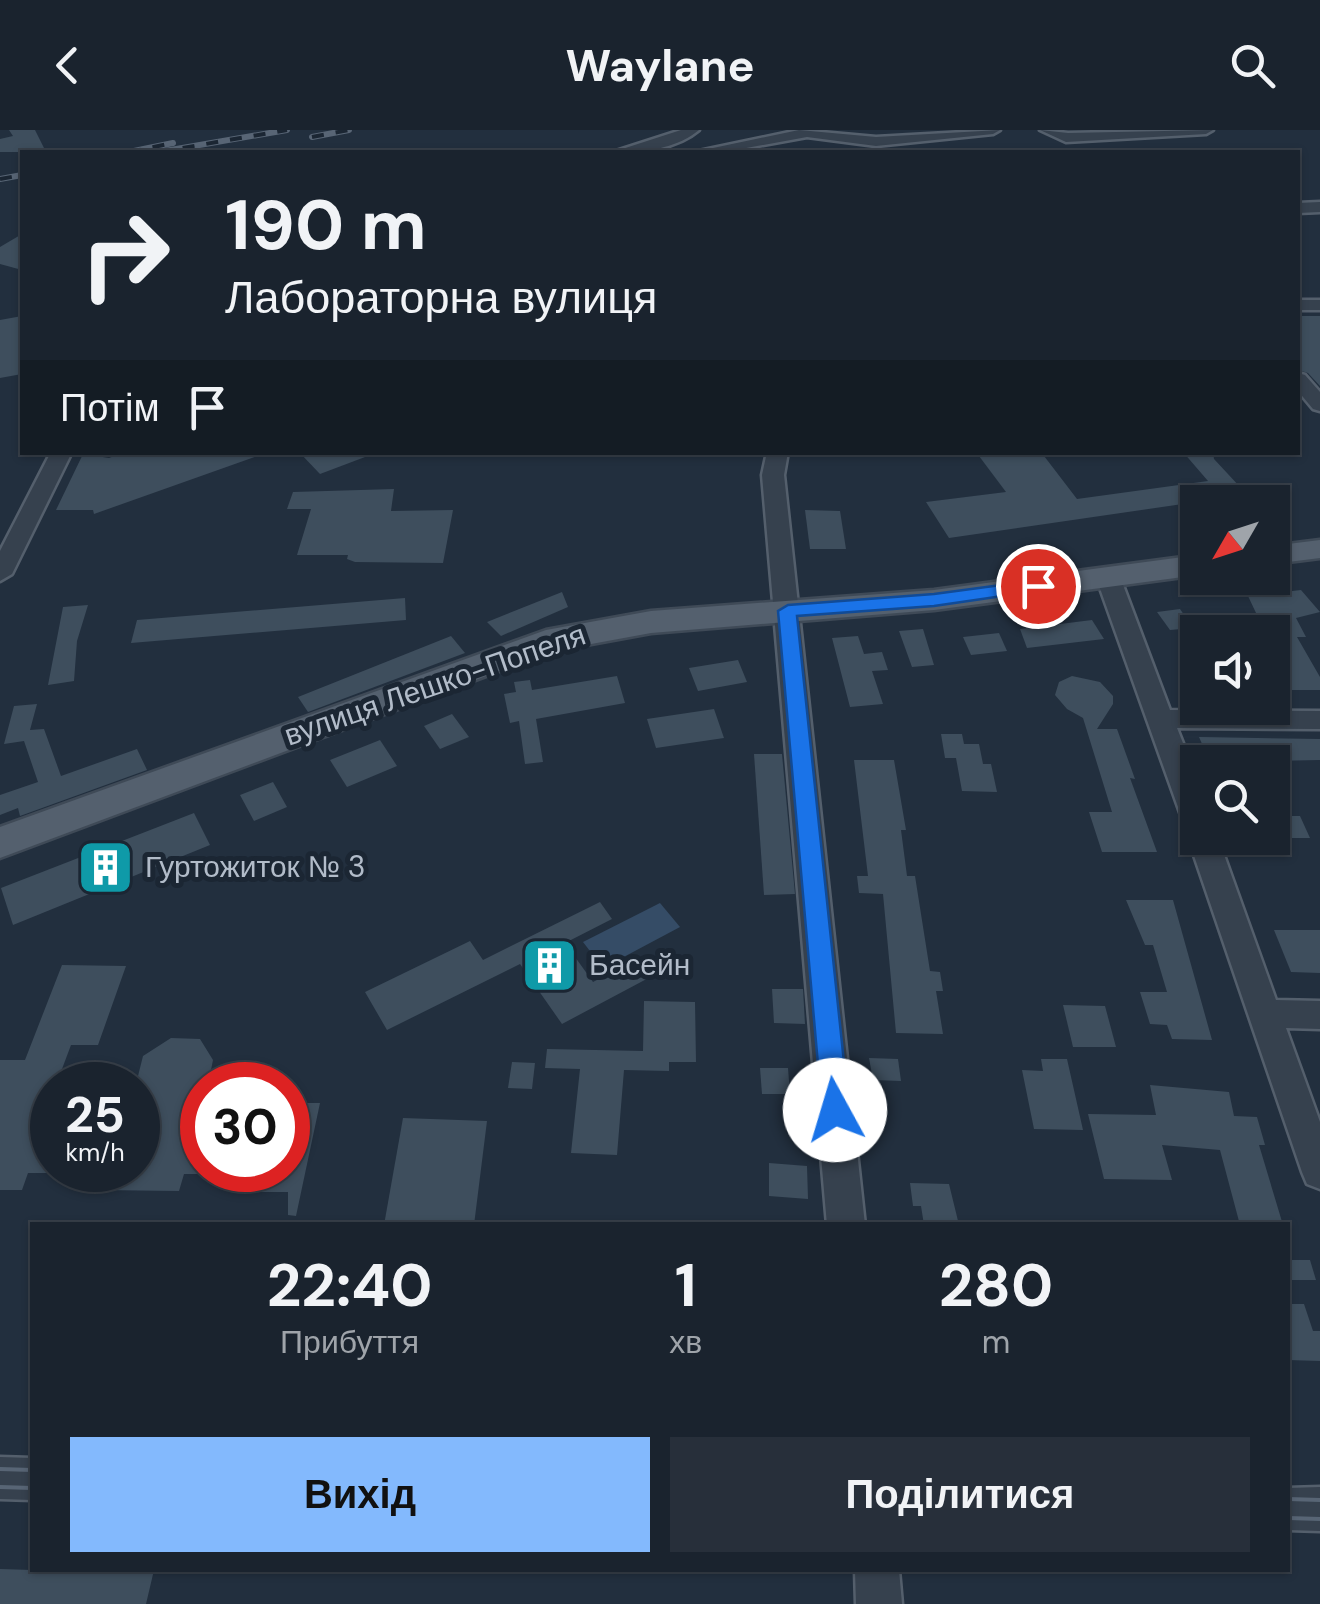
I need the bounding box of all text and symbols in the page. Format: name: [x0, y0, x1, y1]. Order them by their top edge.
text: Waylane: [565, 36, 755, 95]
icon: back: [40, 38, 95, 93]
icon: search: [1225, 38, 1280, 93]
text: 190 m: [225, 180, 427, 271]
icon: right: [60, 190, 190, 320]
text: Лабораторна вулиця: [225, 268, 657, 327]
icon: arrive: [180, 380, 235, 435]
text: Потім: [60, 383, 160, 433]
north arrow: [1180, 485, 1290, 595]
map controls: [1180, 485, 1290, 855]
pin: [996, 544, 1081, 629]
icon: arrive: [1011, 559, 1066, 614]
street label: вулиця Лешко-Попеля: [279, 615, 591, 754]
button: sound: [1180, 615, 1290, 725]
button: search: [1180, 745, 1290, 855]
building icon: Гуртожиток № 3: [76, 837, 136, 897]
place label: Гуртожиток № 3: [145, 847, 366, 886]
building icon: Басейн: [520, 935, 580, 995]
place label: Басейн: [589, 945, 690, 984]
position arrow: [783, 1058, 887, 1162]
speed limit sign: 30: [180, 1062, 310, 1192]
text: 25: [65, 1082, 125, 1148]
text: km/h: [65, 1136, 125, 1169]
text: 22:40: [267, 1246, 432, 1325]
text: 1: [675, 1246, 697, 1325]
text: 280: [939, 1246, 1053, 1325]
text: Прибуття: [280, 1321, 419, 1363]
text: хв: [669, 1321, 702, 1363]
text: m: [982, 1321, 1010, 1363]
button: Вихід: [70, 1437, 650, 1552]
button: Поділитися: [670, 1437, 1250, 1552]

